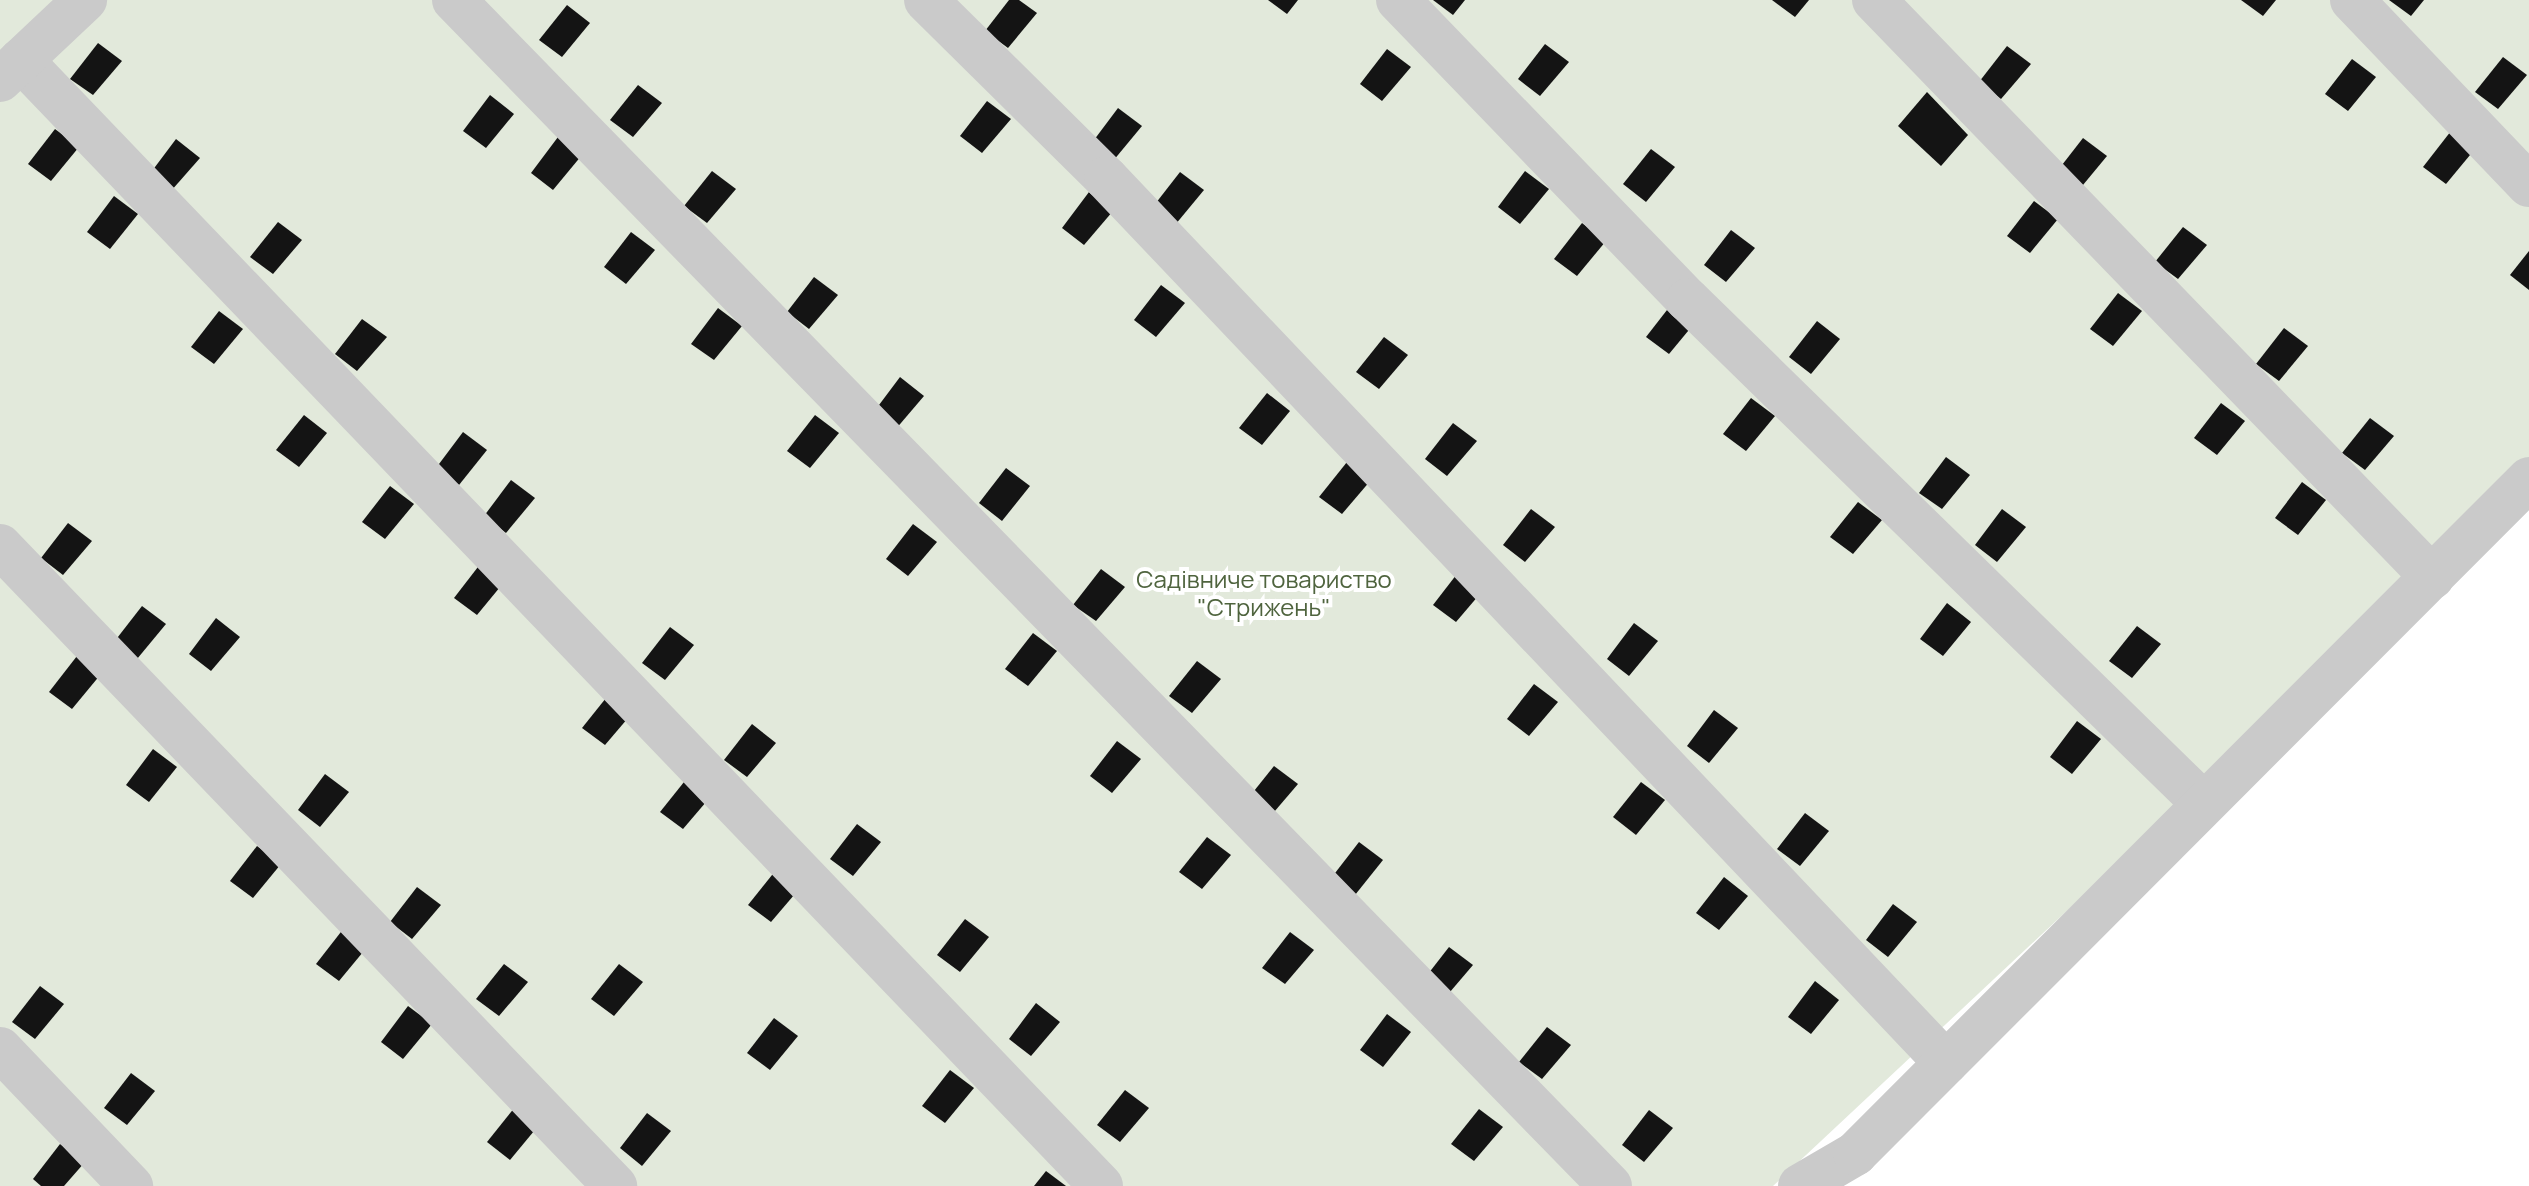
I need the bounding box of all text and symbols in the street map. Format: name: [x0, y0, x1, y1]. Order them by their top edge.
park label: Садівниче товариство "Стрижень": [1136, 565, 1392, 621]

